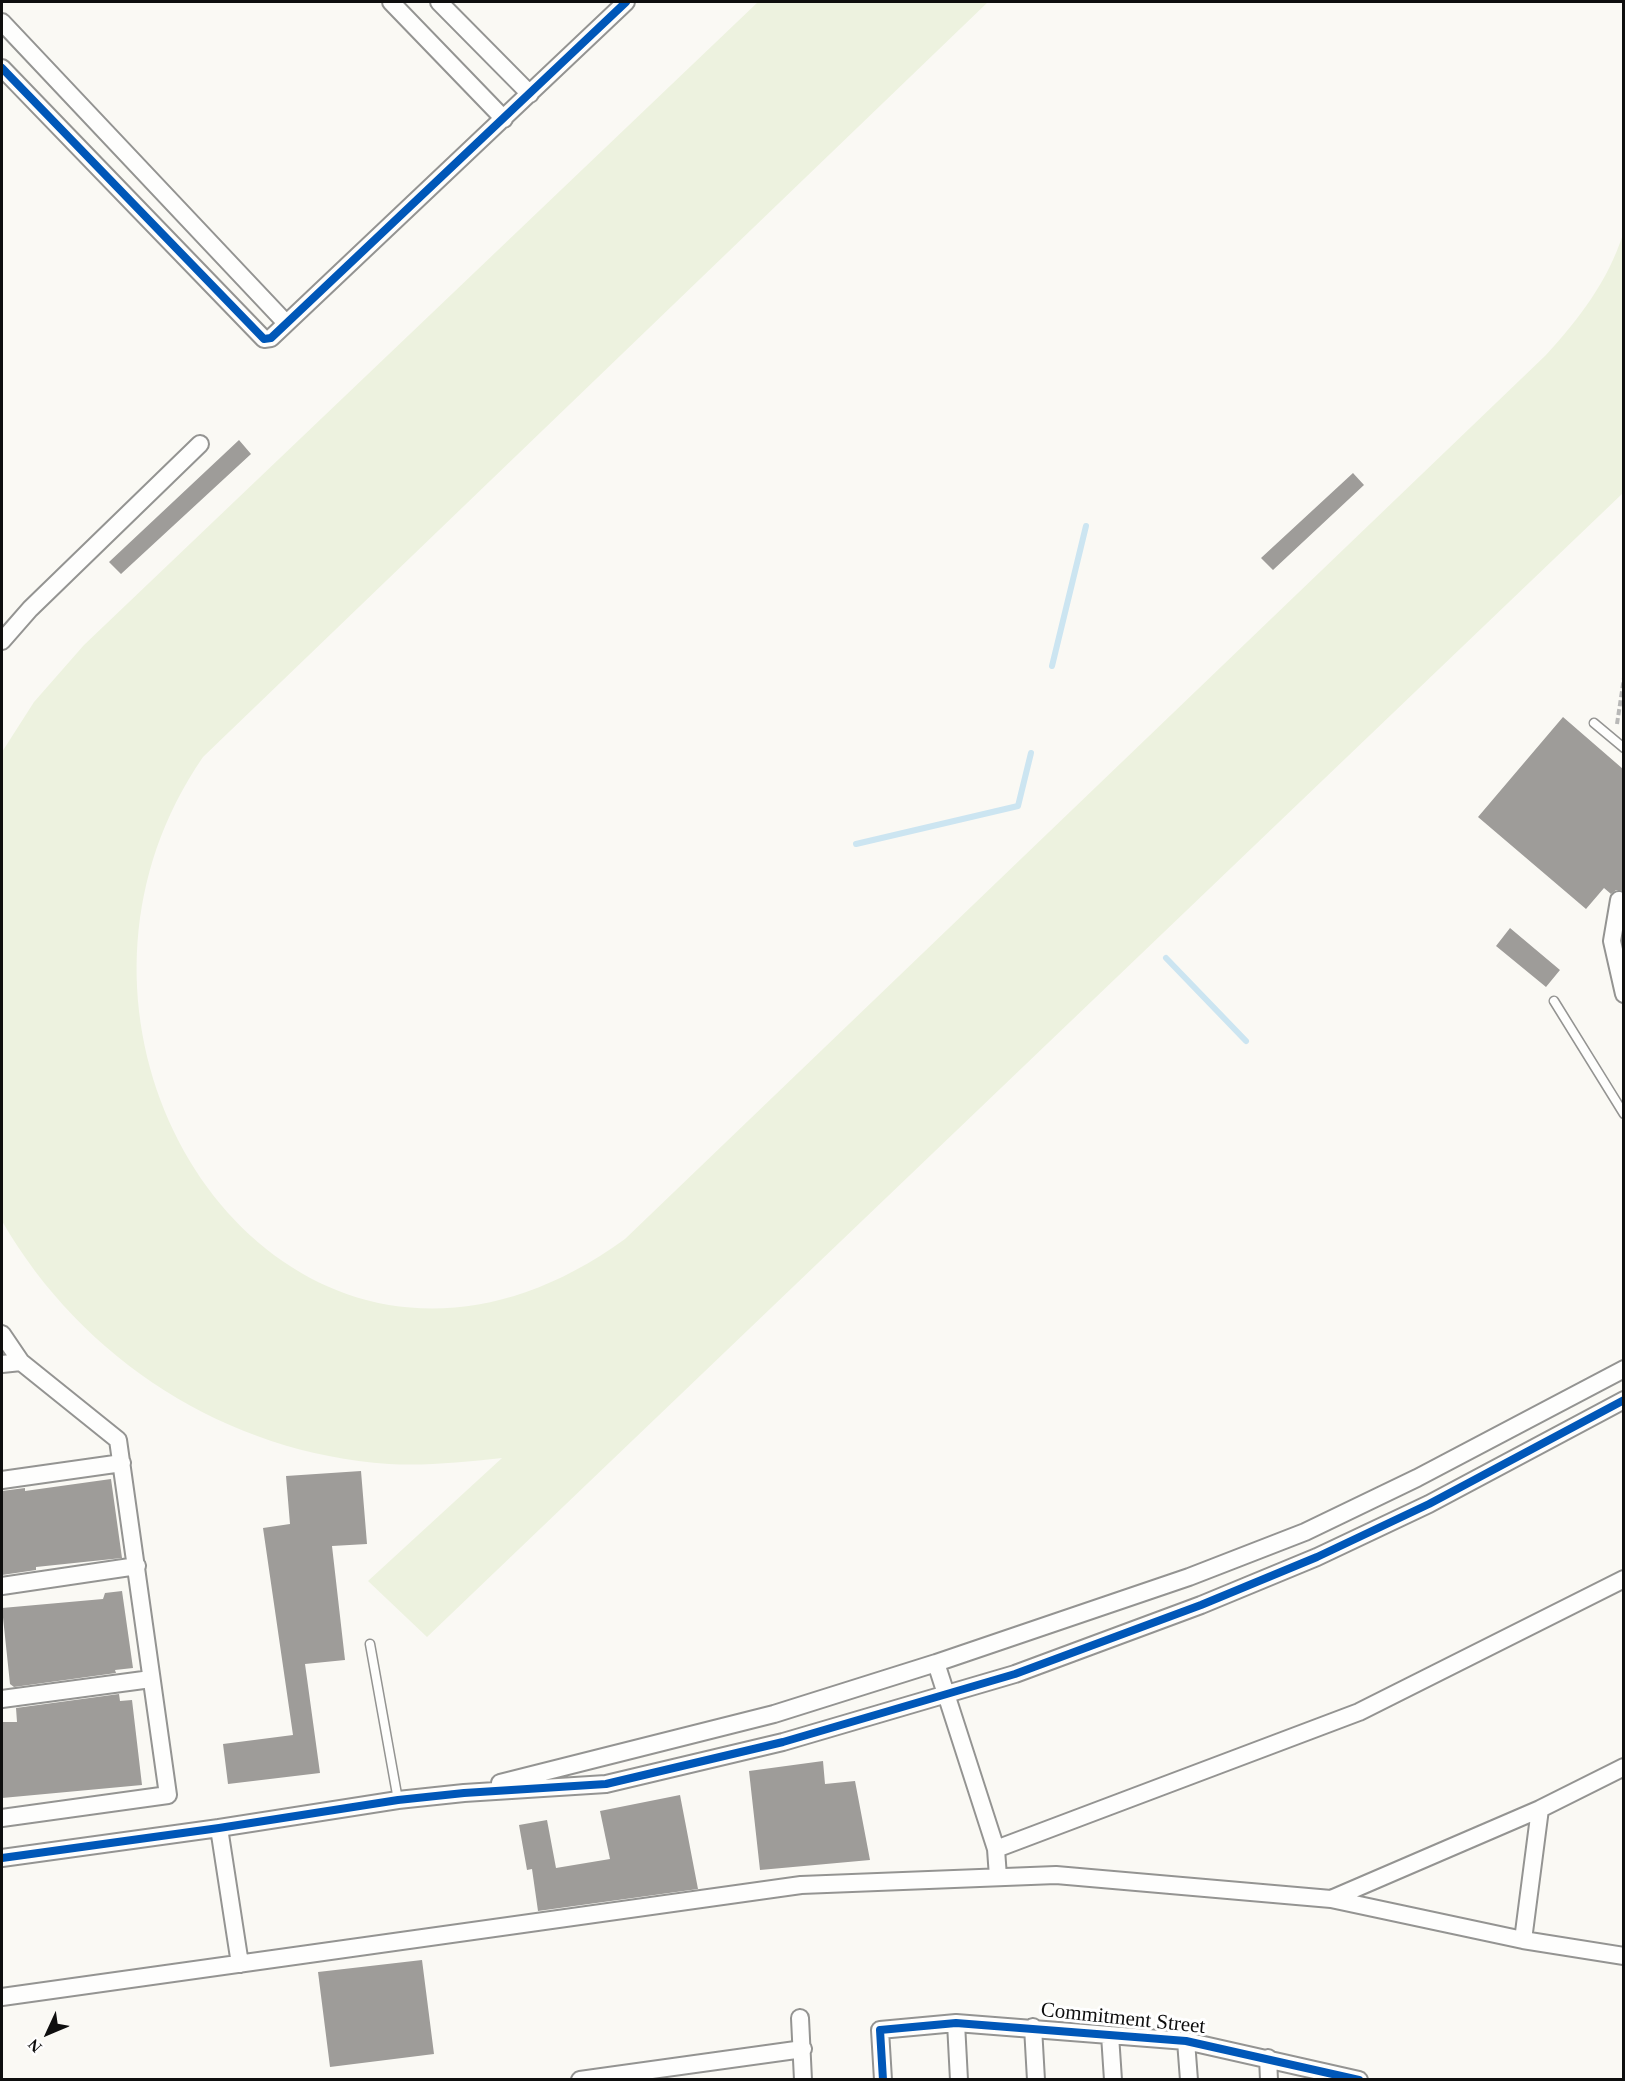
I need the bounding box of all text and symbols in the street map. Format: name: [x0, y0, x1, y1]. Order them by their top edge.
street label: Commitment Street: [1040, 1998, 1206, 2040]
north arrow: [18, 2003, 78, 2063]
text: N: [25, 2036, 45, 2056]

